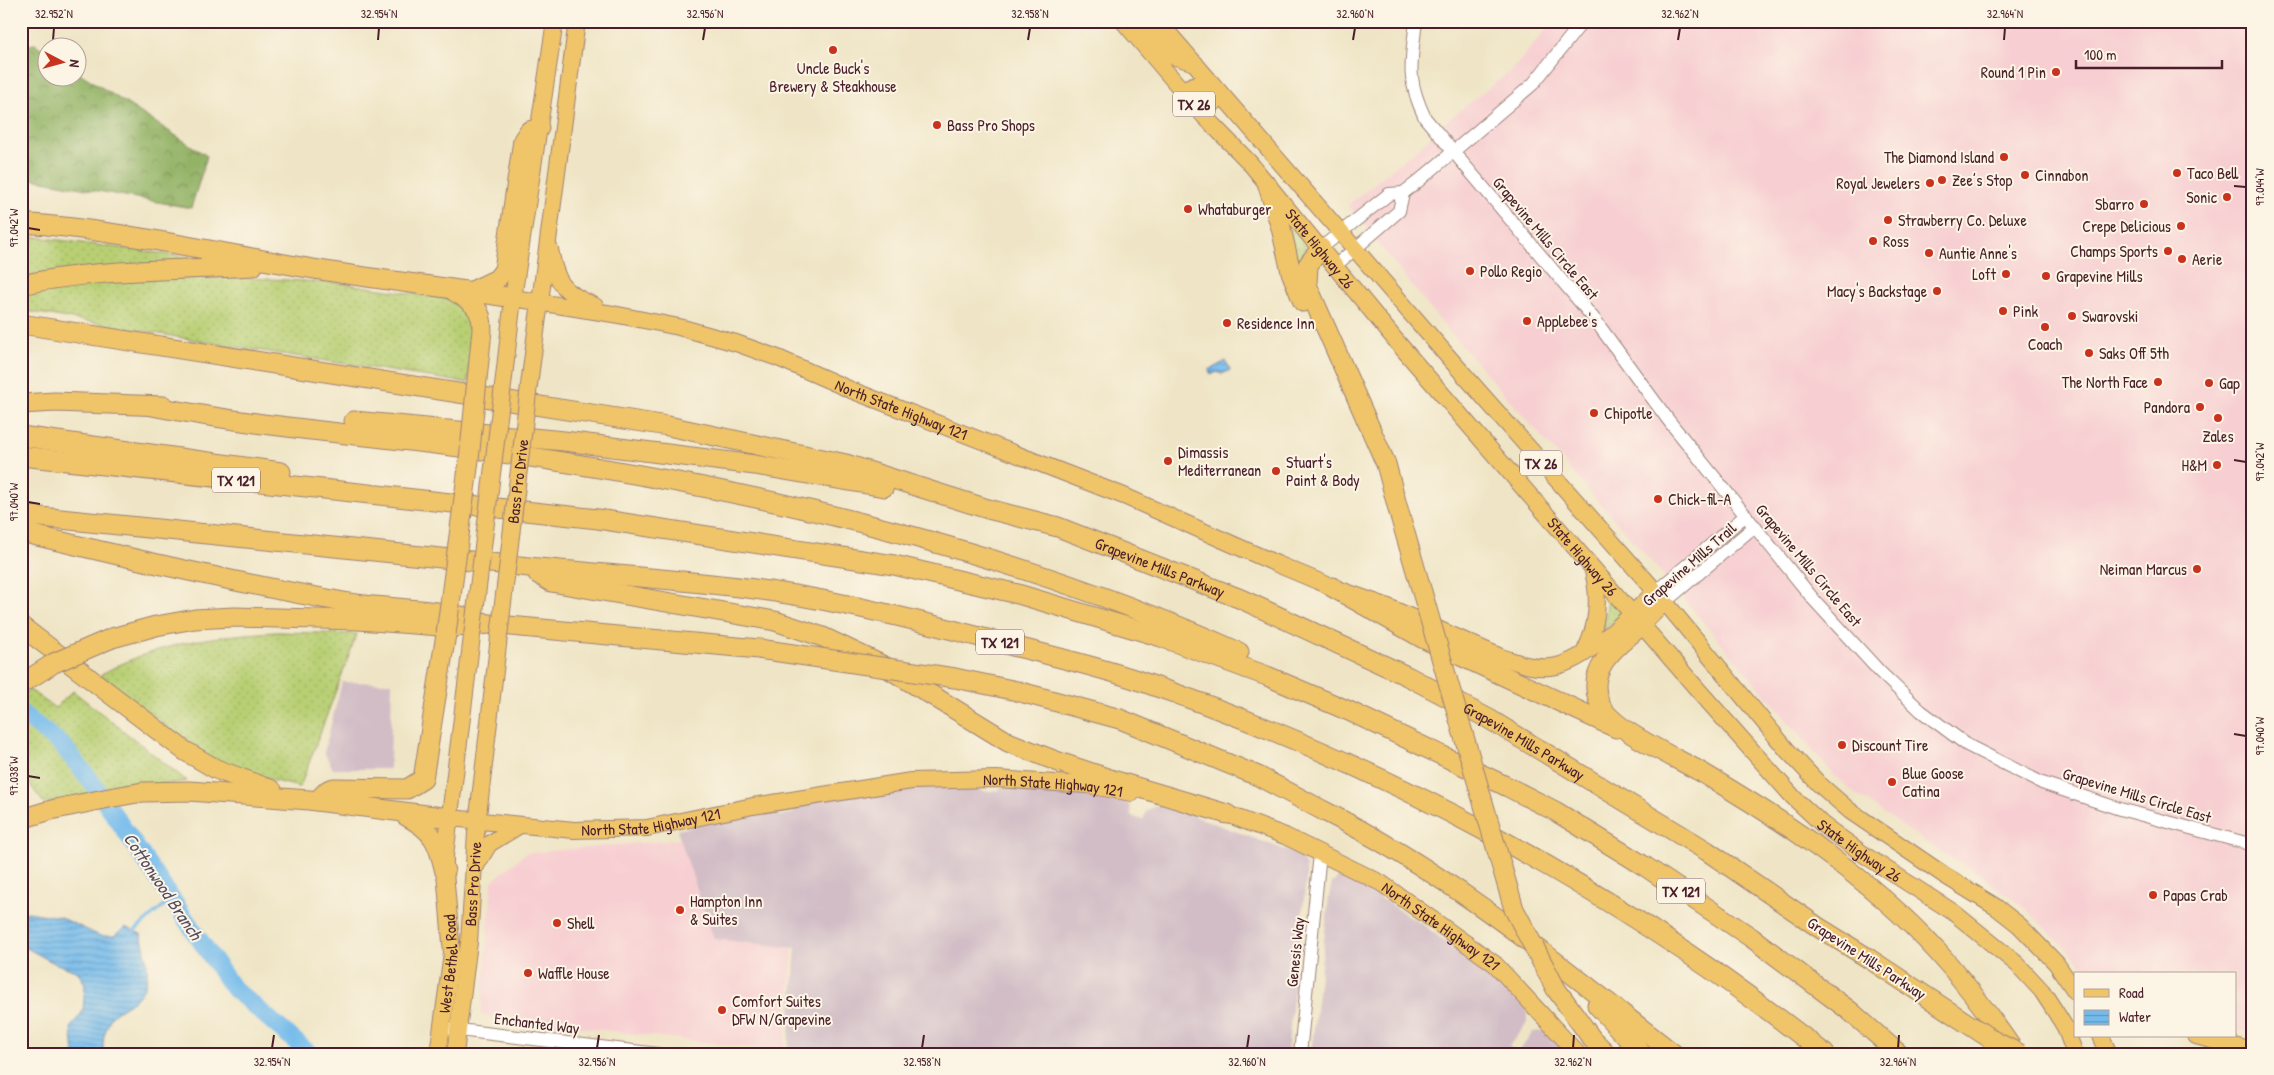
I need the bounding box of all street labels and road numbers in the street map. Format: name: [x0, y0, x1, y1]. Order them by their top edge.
road number: TX 26: [1173, 92, 1215, 116]
street label: Grapevine Mills Circle East: [1488, 172, 1604, 305]
street label: State Highway 26: [1281, 204, 1360, 293]
street label: North State Highway 121: [832, 373, 971, 445]
street label: Bass Pro Drive: [502, 437, 534, 524]
road number: TX 26: [1520, 450, 1562, 476]
road number: TX 121: [212, 468, 260, 492]
street label: Grapevine Mills Circle East: [1751, 499, 1867, 632]
street label: State Highway 26: [1542, 512, 1623, 601]
street label: Grapevine Mills Trail: [1637, 516, 1741, 611]
street label: Grapevine Mills Parkway: [1092, 532, 1229, 603]
road number: TX 121: [976, 630, 1024, 654]
street label: Grapevine Mills Parkway: [1460, 697, 1589, 786]
street label: Grapevine Mills Circle East: [2060, 762, 2215, 828]
street label: North State Highway 121: [983, 768, 1125, 802]
street label: North State Highway 121: [581, 802, 722, 841]
street label: State Highway 26: [1812, 814, 1906, 887]
street label: Bass Pro Drive: [459, 840, 486, 927]
street label: North State Highway 121: [1378, 876, 1506, 974]
road number: TX 121: [1657, 878, 1705, 904]
street label: Grapevine Mills Parkway: [1803, 911, 1931, 1005]
street label: West Bethel Road: [433, 914, 463, 1014]
street label: Genesis Way: [1280, 916, 1310, 988]
street label: Enchanted Way: [493, 1007, 581, 1039]

